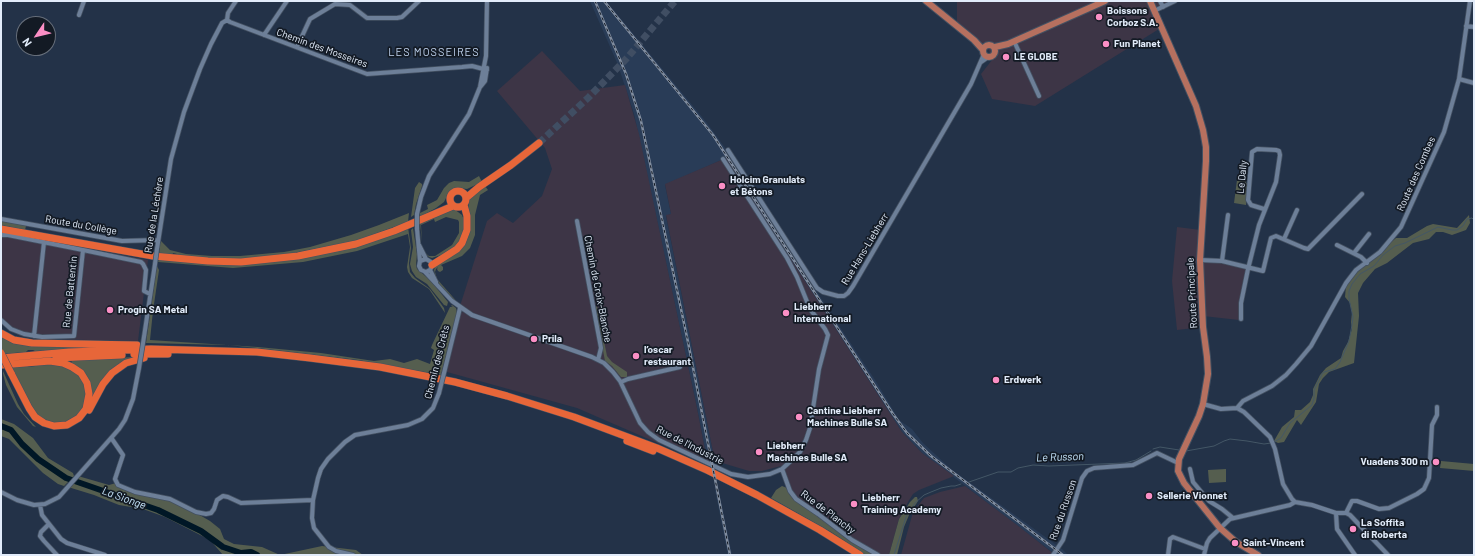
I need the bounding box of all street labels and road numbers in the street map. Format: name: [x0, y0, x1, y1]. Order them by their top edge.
street label: Chemin des Mosseires: [275, 26, 369, 70]
street label: Route des Combes: [1394, 135, 1438, 213]
street label: Le Dally: [1234, 160, 1250, 194]
street label: Rue de la Léchère: [142, 176, 166, 254]
street label: Rue Hans-Liebherr: [839, 211, 891, 287]
street label: Route du Collège: [44, 213, 118, 237]
street label: Chemin de Croix-Blanche: [582, 234, 614, 344]
street label: Rue de Battentin: [60, 255, 80, 329]
street label: Route Principale: [1184, 257, 1200, 329]
street label: Chemin des Crêts: [422, 324, 452, 400]
street label: Rue de l'Industrie: [654, 423, 726, 467]
street label: Rue du Russon: [1047, 478, 1079, 542]
street label: Rue de Planchy: [798, 488, 858, 536]

